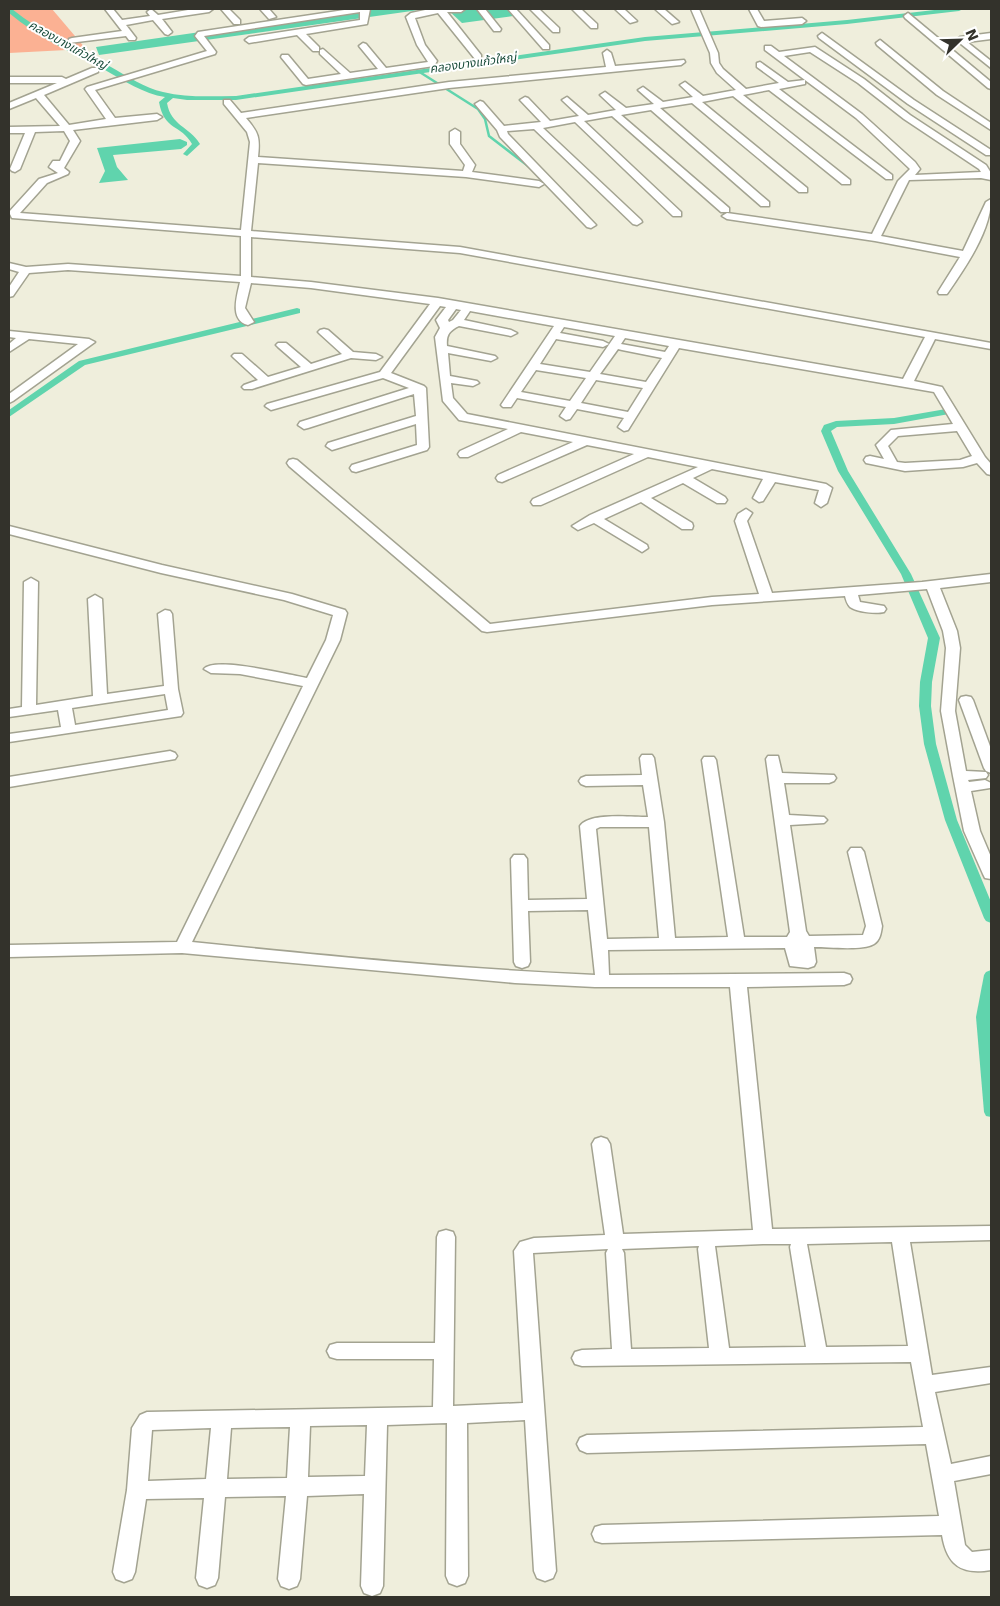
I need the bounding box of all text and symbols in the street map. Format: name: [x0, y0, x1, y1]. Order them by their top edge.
north arrow: [935, 15, 985, 65]
water label: คลองบางแก้วใหญ่: [26, 18, 111, 73]
text: N: [962, 26, 982, 43]
water label: คลองบางแก้วใหญ่: [429, 50, 519, 76]

